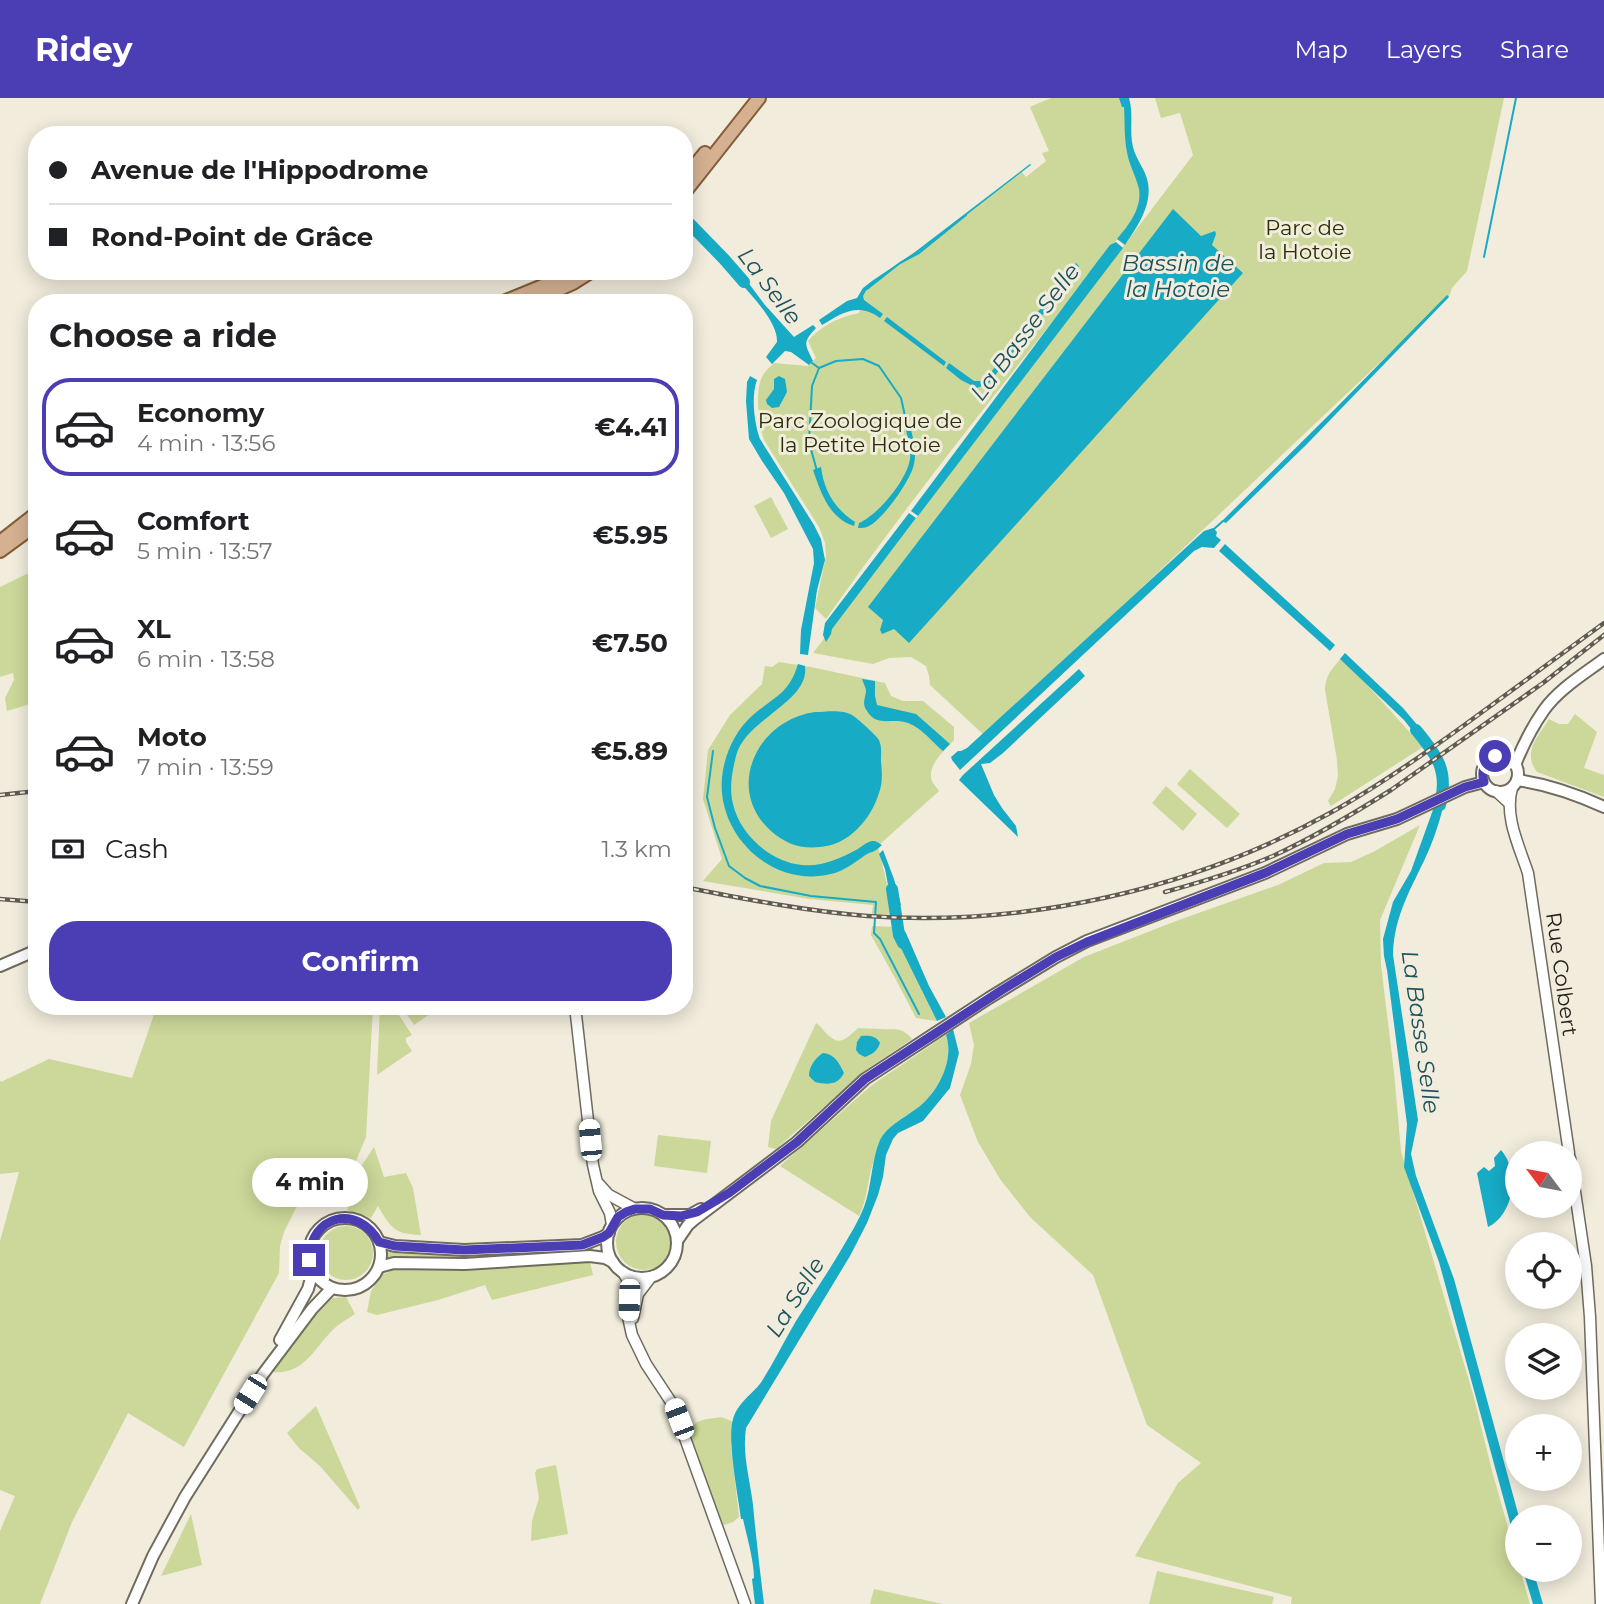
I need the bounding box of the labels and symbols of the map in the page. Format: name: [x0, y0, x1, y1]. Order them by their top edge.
park label: Parc de la Hotoie: [1258, 215, 1352, 264]
water label: La Selle: [732, 242, 808, 330]
water label: Bassin de la Hotoie: [1122, 249, 1234, 303]
water label: La Basse Selle: [964, 258, 1086, 406]
park label: Parc Zoologique de la Petite Hotoie: [758, 408, 962, 457]
route start: [1479, 740, 1511, 772]
street label: Rue Colbert: [1541, 910, 1583, 1038]
water label: La Basse Selle: [1396, 949, 1446, 1115]
car: [578, 1118, 603, 1162]
north arrow: [1505, 1141, 1582, 1218]
callout: 4 min: [251, 1158, 367, 1208]
route end: [293, 1244, 325, 1276]
water label: La Selle: [759, 1252, 831, 1342]
car: [618, 1279, 641, 1321]
car: [230, 1371, 271, 1417]
car: [662, 1396, 697, 1442]

